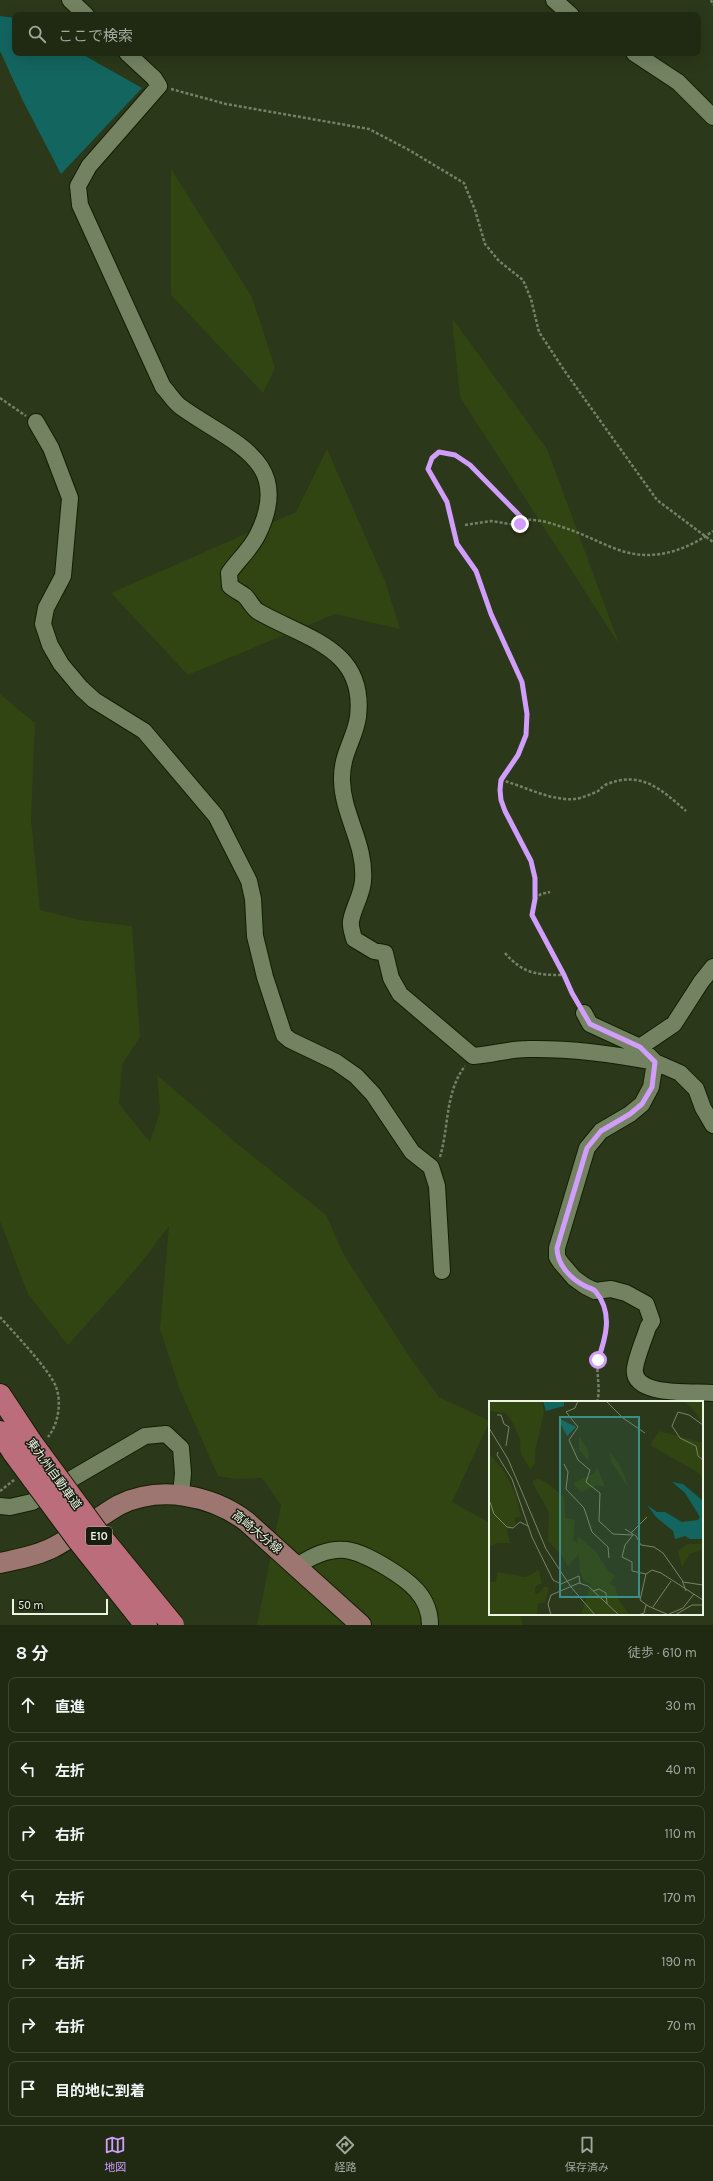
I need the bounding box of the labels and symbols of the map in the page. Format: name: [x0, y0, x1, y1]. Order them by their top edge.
route end: [511, 515, 529, 533]
route start: [589, 1351, 607, 1369]
inset map: [489, 1401, 703, 1615]
street label: 東九州自動車道: [24, 1436, 84, 1512]
street label: 高崎大分線: [229, 1508, 285, 1556]
road number: E10: [86, 1527, 112, 1545]
scale bar: [12, 1597, 108, 1616]

